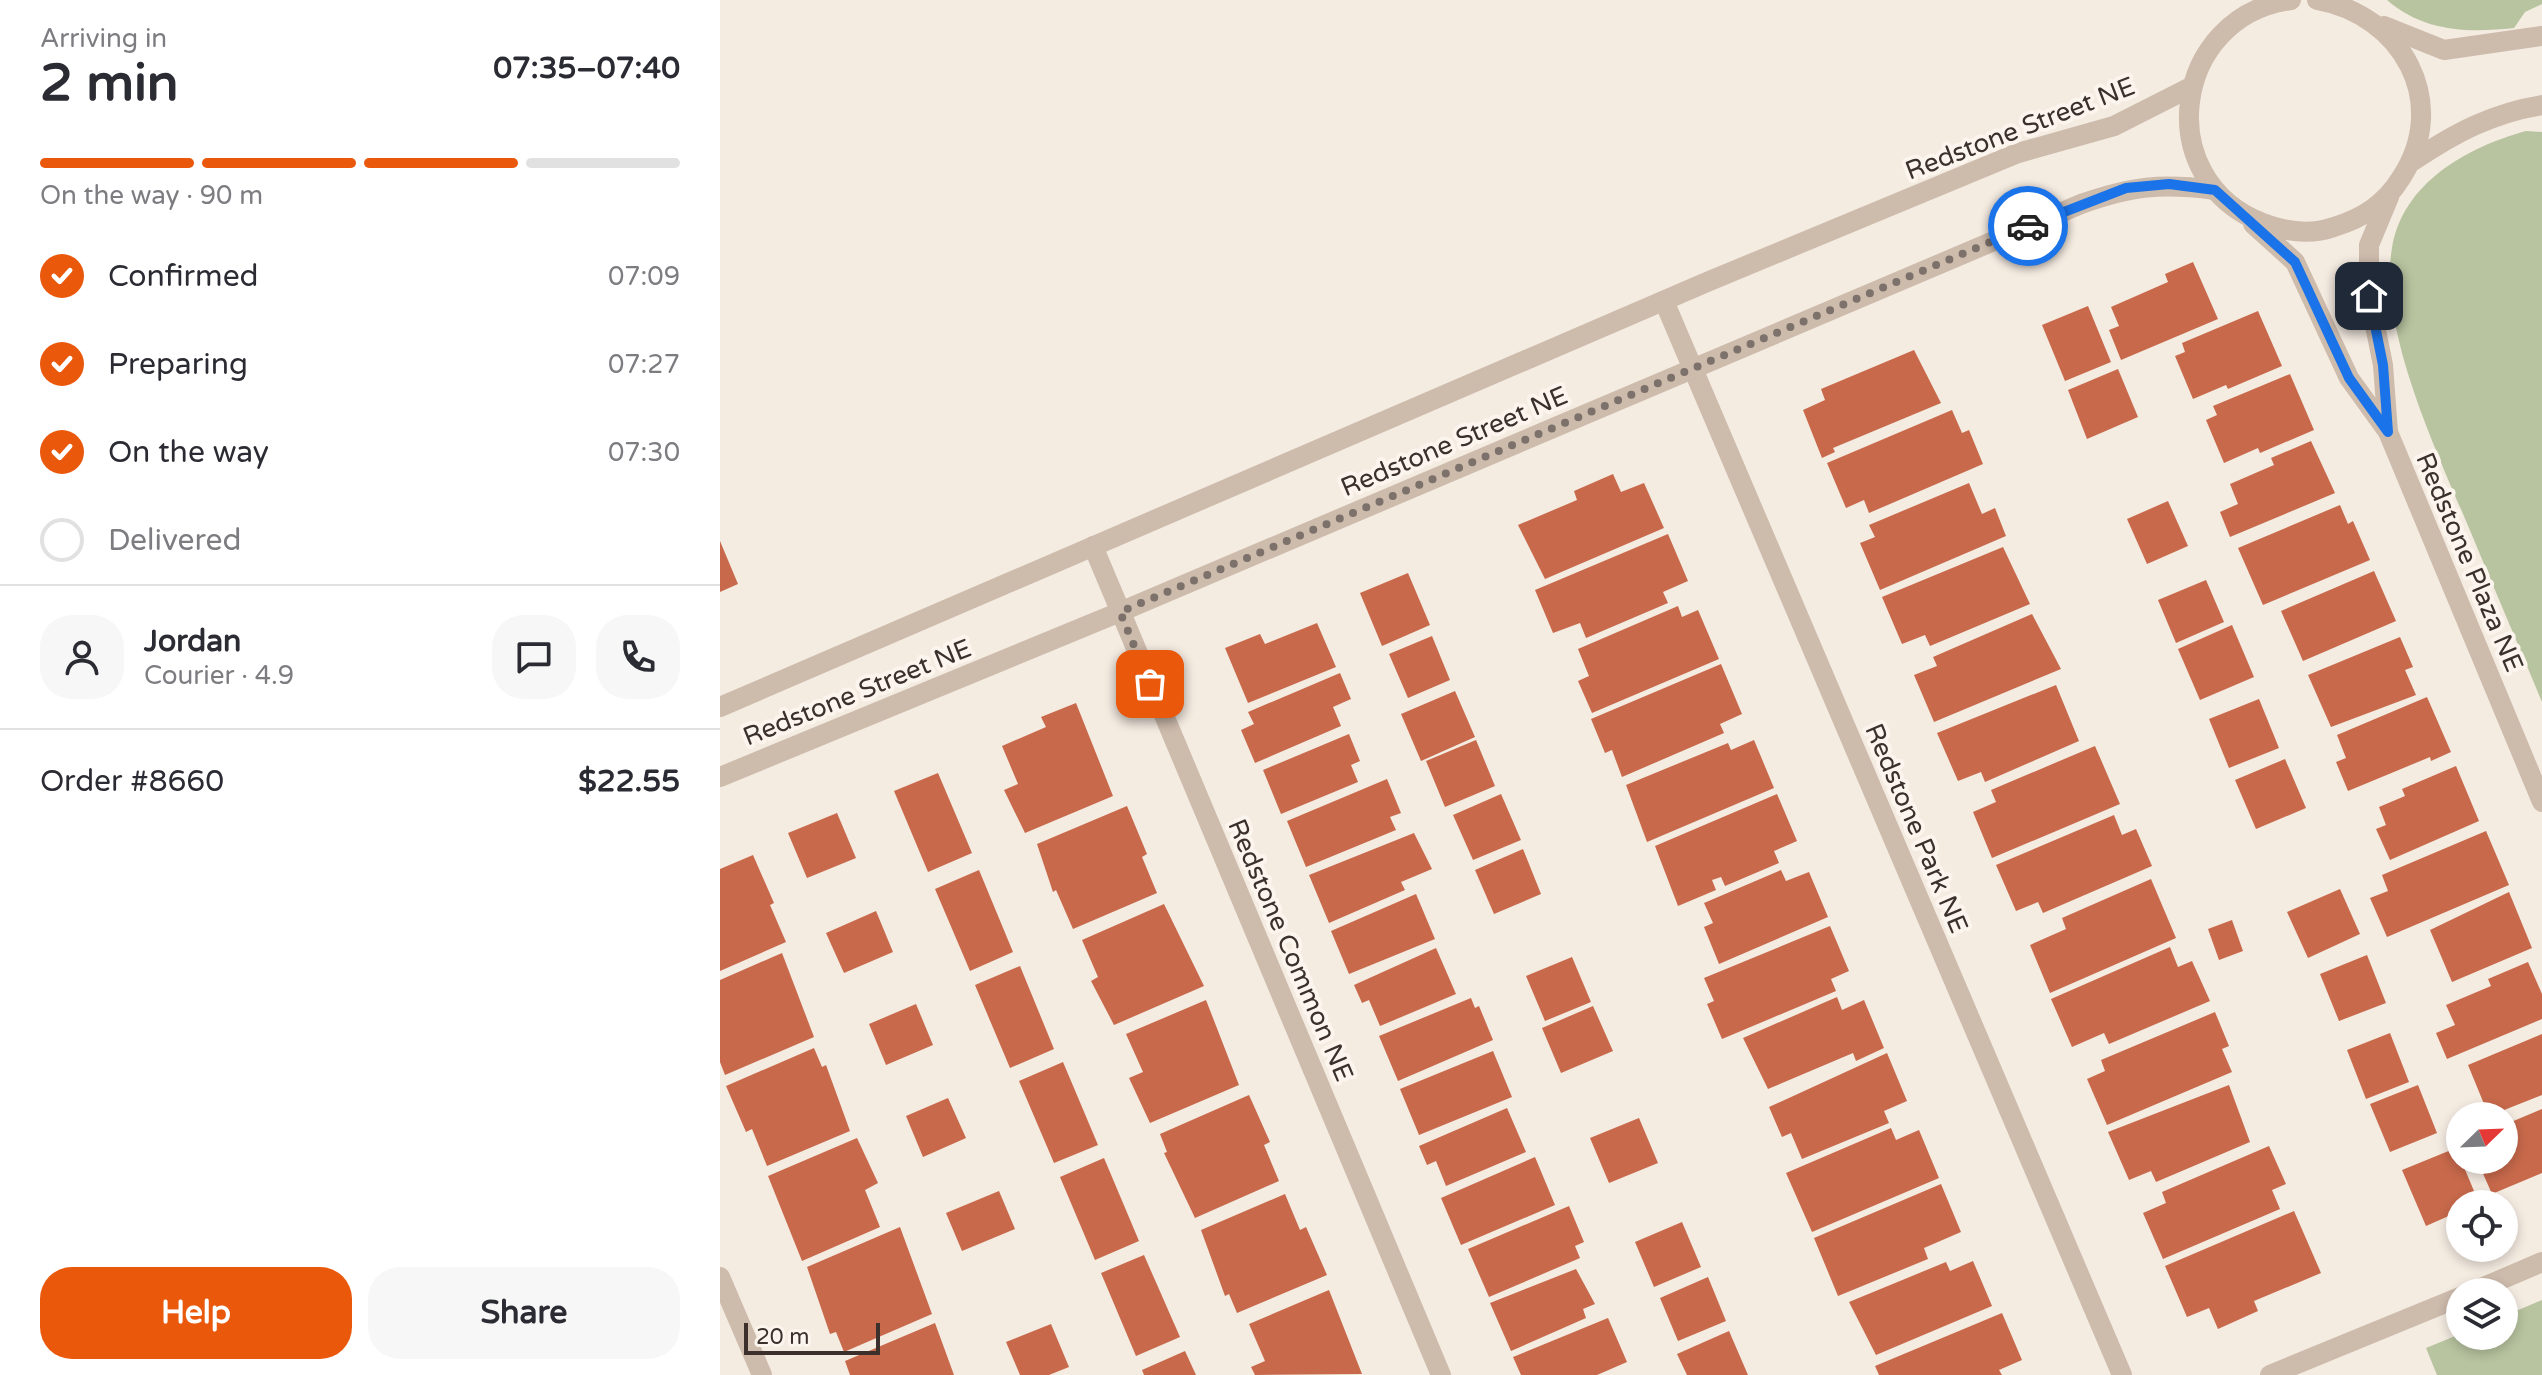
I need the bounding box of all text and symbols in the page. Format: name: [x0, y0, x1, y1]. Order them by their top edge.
text: Arriving in: [40, 23, 167, 54]
text: 07:35–07:40: [493, 50, 680, 87]
text: 2 min: [40, 52, 179, 115]
street label: Redstone Street NE: [1901, 70, 2139, 187]
text: On the way · 90 m: [40, 180, 263, 211]
courier: [1988, 186, 2068, 266]
icon: car: [2006, 204, 2050, 248]
icon: check: [40, 254, 84, 298]
text: Confirmed: [108, 258, 259, 295]
text: 07:09: [608, 261, 680, 292]
pin: [2335, 262, 2403, 330]
icon: home: [2347, 274, 2391, 318]
icon: check: [40, 342, 84, 386]
text: Preparing: [108, 346, 248, 383]
text: 07:27: [608, 349, 680, 380]
street label: Redstone Street NE: [1336, 380, 1572, 503]
icon: check: [40, 430, 84, 474]
text: On the way: [108, 434, 269, 471]
text: 07:30: [608, 437, 680, 468]
street label: Redstone Plaza NE: [2409, 448, 2530, 676]
text: Delivered: [108, 522, 242, 559]
button: person: [40, 615, 124, 699]
button: chat: [492, 615, 576, 699]
button: phone: [596, 615, 680, 699]
text: Jordan: [144, 623, 241, 660]
street label: Redstone Street NE: [739, 632, 976, 752]
pin: [1116, 650, 1184, 718]
text: Courier · 4.9: [144, 660, 294, 691]
icon: bag: [1128, 662, 1172, 706]
street label: Redstone Park NE: [1858, 719, 1975, 938]
text: Order #8660: [40, 763, 224, 800]
text: $22.55: [578, 763, 680, 800]
street label: Redstone Common NE: [1221, 814, 1360, 1086]
north arrow: [2446, 1102, 2518, 1174]
map controls: [2446, 1102, 2518, 1350]
button: locate: [2446, 1190, 2518, 1262]
button: Help: [40, 1267, 352, 1359]
button: Share: [368, 1267, 680, 1359]
button: layers: [2446, 1278, 2518, 1350]
scale bar: [744, 1319, 880, 1355]
text: 20 m: [756, 1324, 810, 1350]

